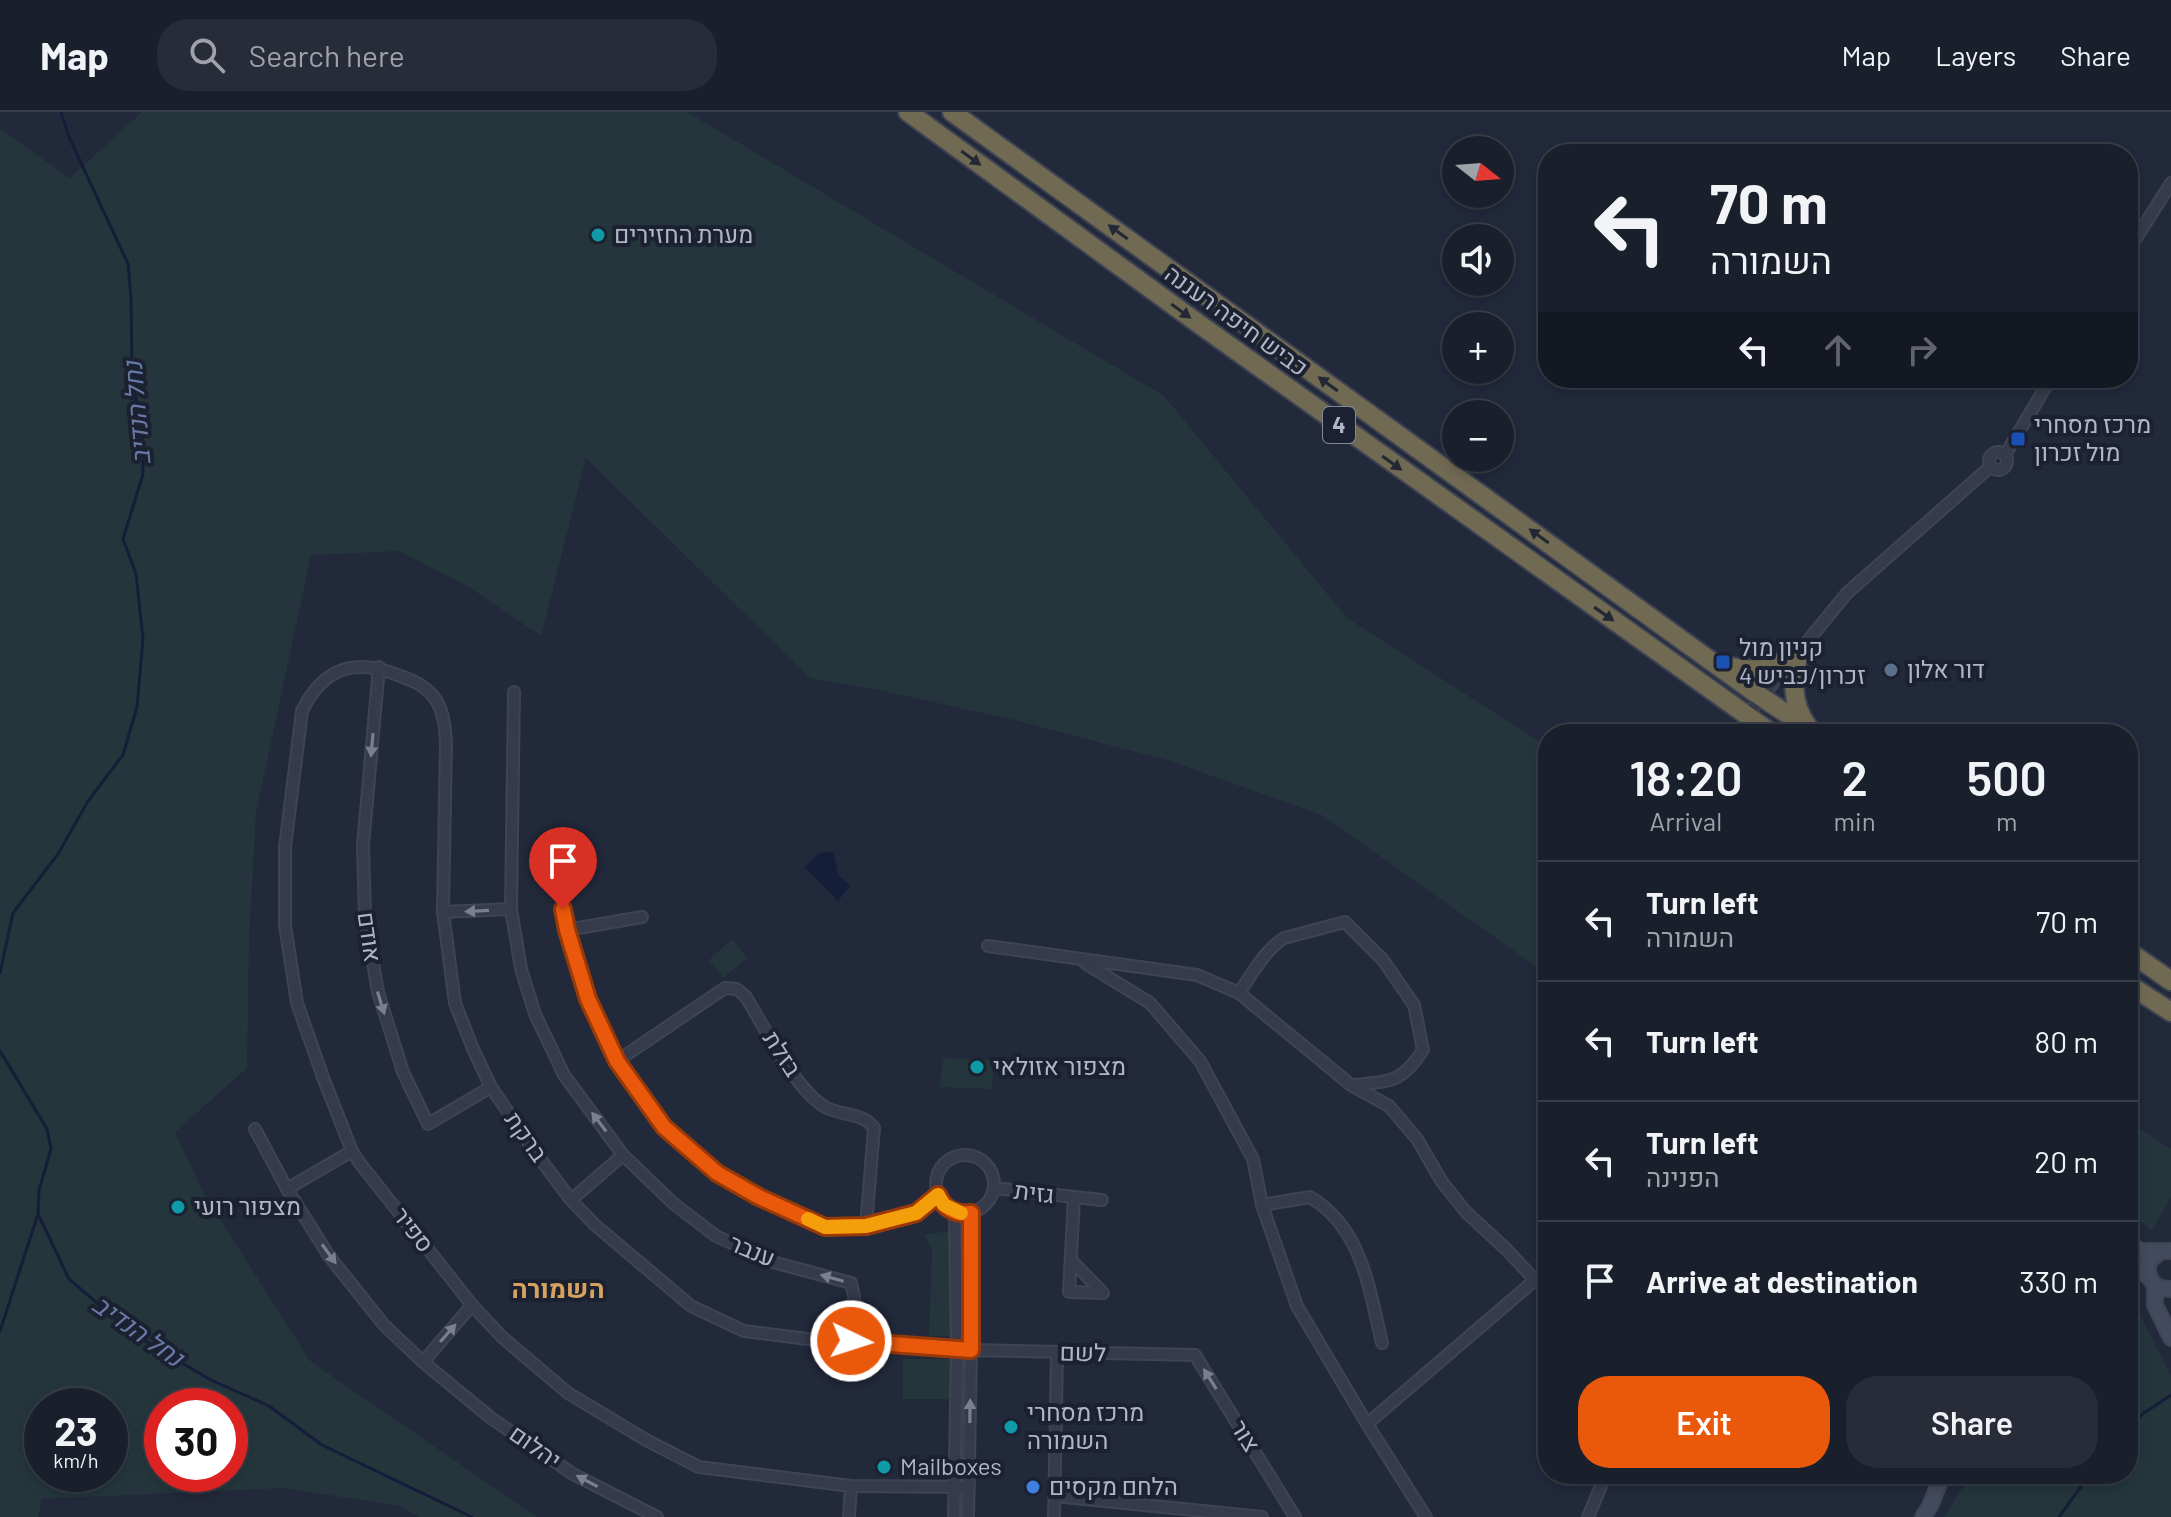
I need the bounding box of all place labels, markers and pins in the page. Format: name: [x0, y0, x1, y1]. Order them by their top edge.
place label: מערת החזירים: [614, 219, 753, 248]
marker: מערת החזירים: [589, 226, 607, 244]
place label: מרכז מסחרי מול זכרון: [2034, 409, 2151, 466]
marker: מרכז מסחרי מול זכרון: [2009, 430, 2027, 448]
place label: קניון מול זכרון/כביש 4: [1739, 632, 1866, 689]
marker: קניון מול זכרון/כביש 4: [1714, 653, 1732, 671]
place label: דור אלון: [1907, 654, 1985, 683]
marker: דור אלון: [1882, 661, 1900, 679]
pin: [529, 827, 597, 909]
place label: מצפור אזולאי: [993, 1051, 1126, 1080]
marker: מצפור אזולאי: [968, 1058, 986, 1076]
place label: מצפור רועי: [194, 1191, 301, 1220]
marker: מצפור רועי: [169, 1198, 187, 1216]
place label: מרכז מסחרי השמורה: [1027, 1397, 1144, 1454]
marker: מרכז מסחרי השמורה: [1002, 1418, 1020, 1436]
place label: Mailboxes: [900, 1451, 1002, 1480]
marker: Mailboxes: [875, 1458, 893, 1476]
place label: הלחם מקסים: [1049, 1471, 1178, 1500]
marker: הלחם מקסים: [1024, 1478, 1042, 1496]

